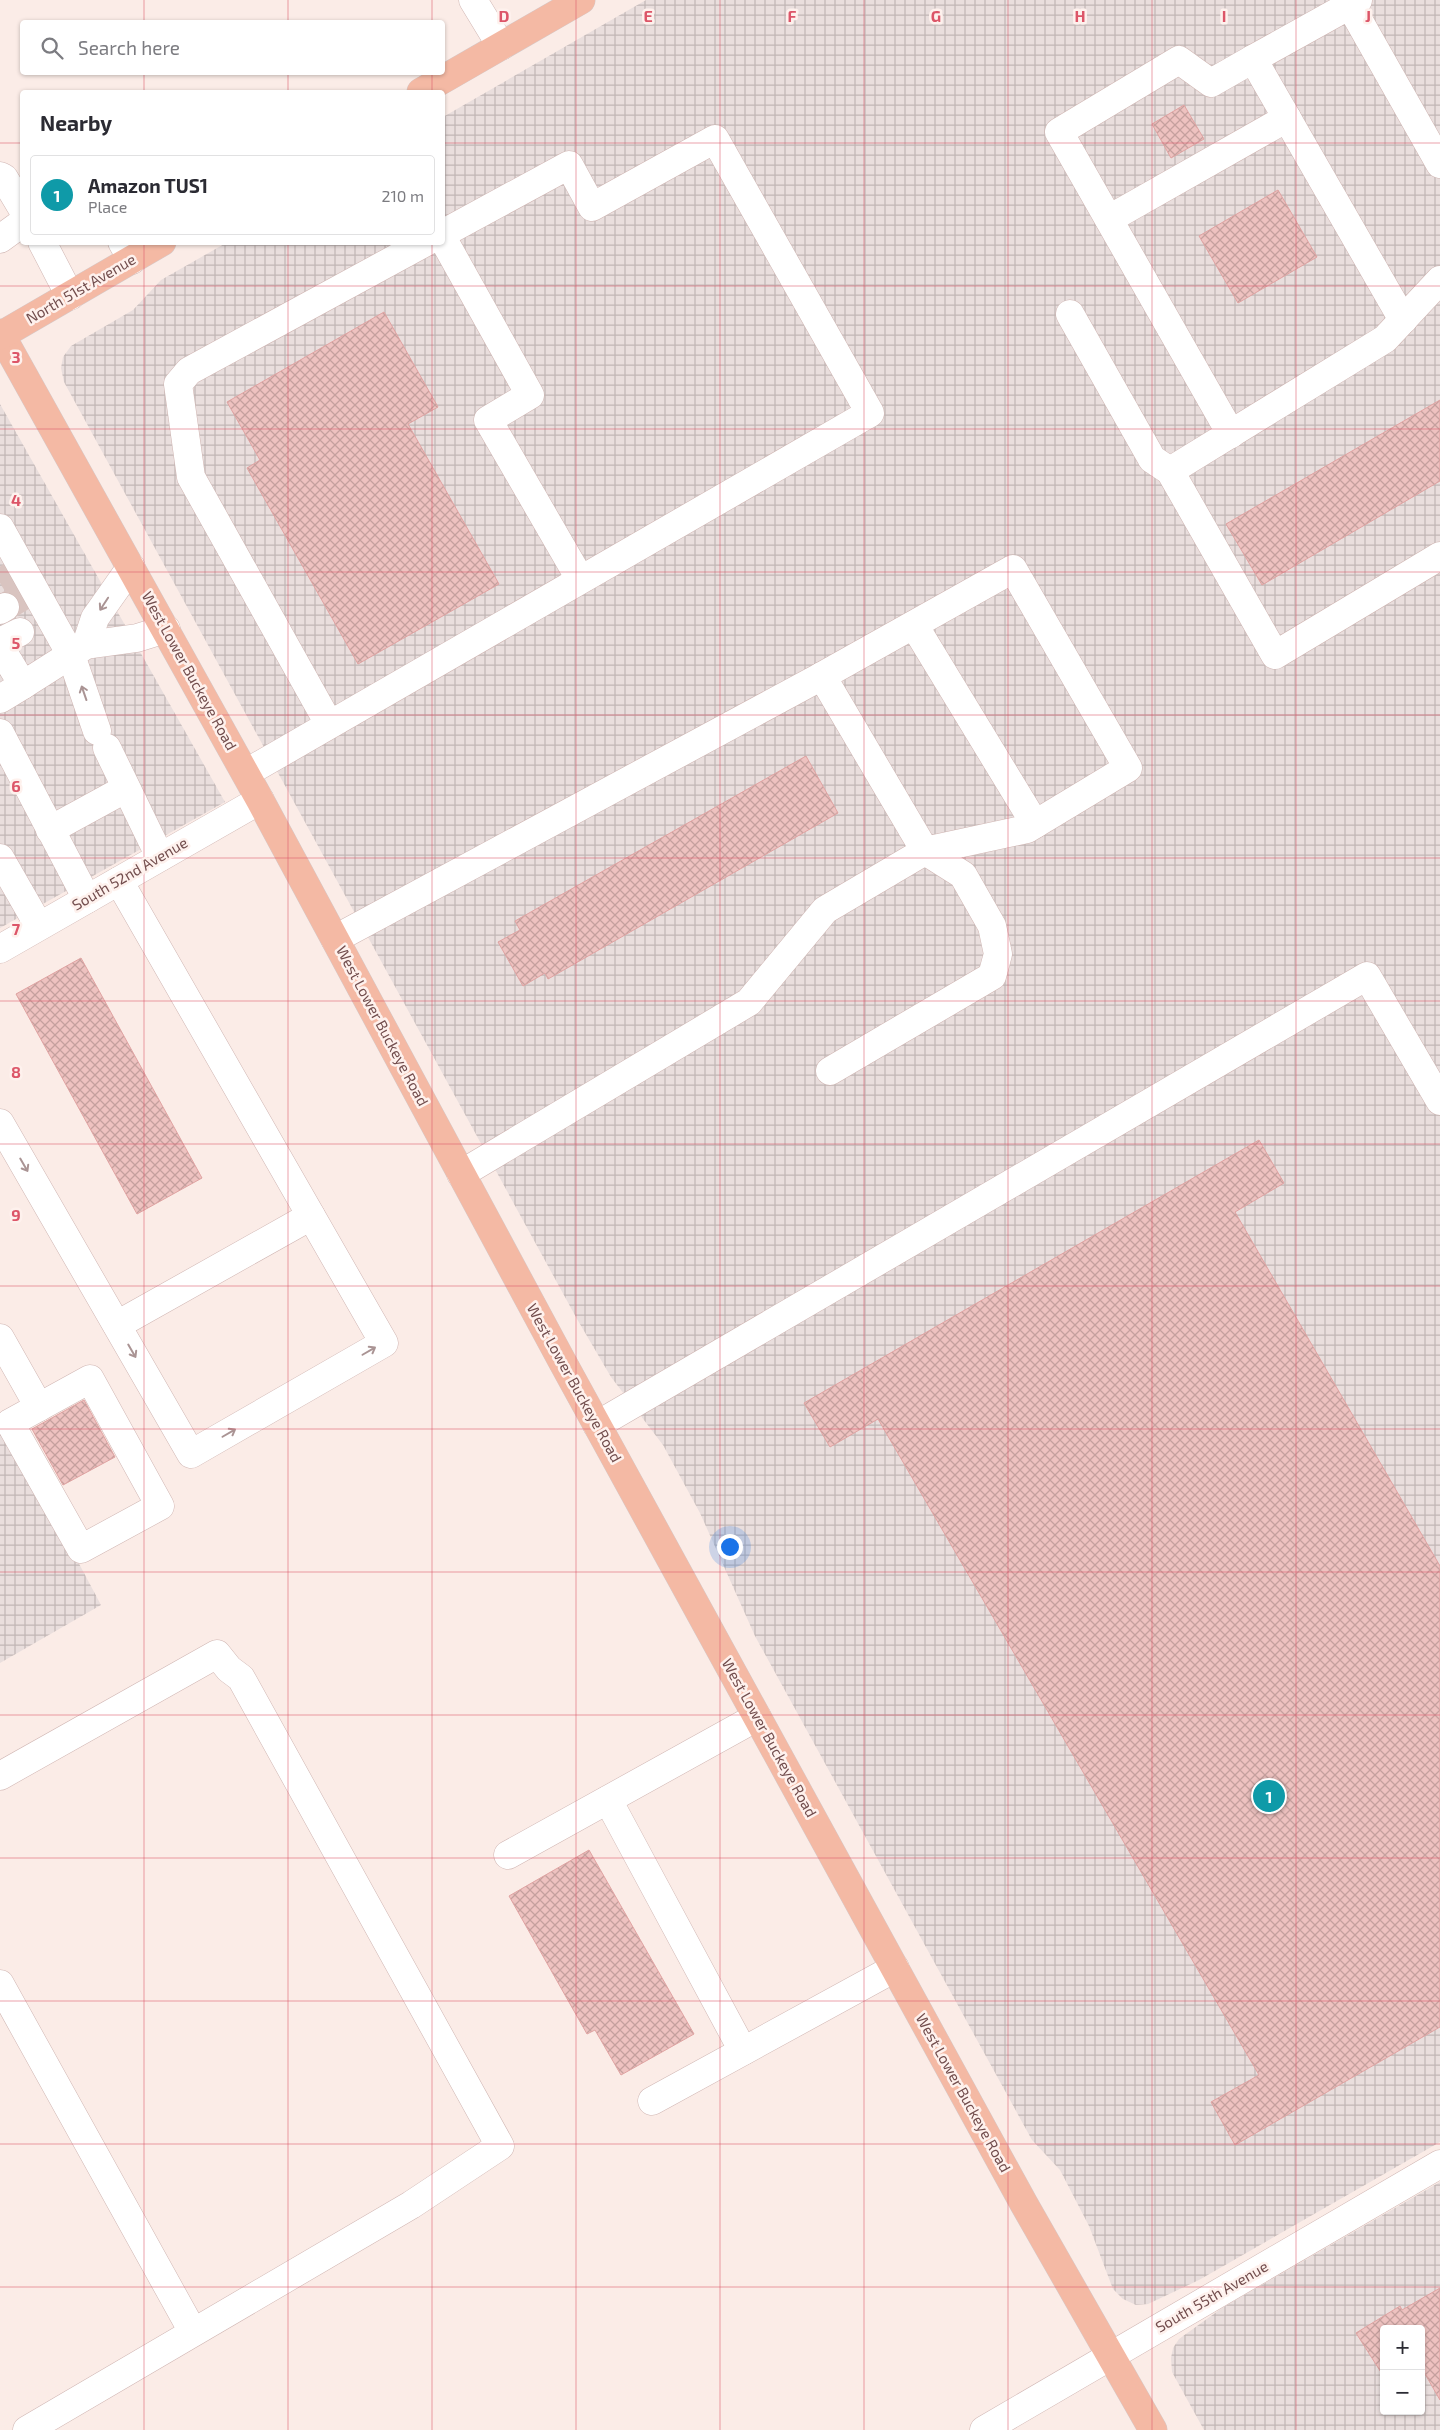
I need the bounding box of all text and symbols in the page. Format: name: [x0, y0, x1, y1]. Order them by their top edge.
text: D: [499, 6, 510, 25]
text: E: [643, 6, 653, 25]
text: F: [788, 6, 797, 25]
text: G: [931, 6, 941, 25]
text: H: [1074, 6, 1086, 25]
text: I: [1222, 6, 1226, 25]
text: J: [1365, 6, 1371, 25]
search box: [20, 20, 445, 75]
icon: search: [38, 34, 66, 62]
text: Search here: [78, 36, 180, 59]
text: Nearby: [40, 110, 112, 135]
text: Amazon TUS1: [88, 174, 208, 197]
text: 1: [54, 186, 60, 205]
text: 210 m: [381, 186, 424, 205]
text: Place: [88, 197, 127, 216]
street label: North 51st Avenue: [23, 249, 138, 327]
text: 3: [11, 347, 21, 366]
text: 4: [11, 490, 21, 509]
street label: West Lower Buckeye Road: [139, 588, 241, 753]
one-way arrow: [99, 596, 109, 610]
text: 5: [12, 633, 21, 652]
one-way arrow: [79, 686, 88, 701]
text: 6: [11, 776, 21, 795]
street label: South 52nd Avenue: [69, 833, 190, 914]
text: 7: [12, 919, 21, 938]
street label: West Lower Buckeye Road: [333, 942, 433, 1109]
text: 8: [11, 1062, 21, 1081]
one-way arrow: [20, 1157, 30, 1171]
text: 9: [11, 1205, 21, 1224]
street label: West Lower Buckeye Road: [524, 1300, 626, 1465]
one-way arrow: [127, 1344, 137, 1358]
one-way arrow: [362, 1346, 376, 1356]
one-way arrow: [221, 1427, 235, 1437]
your location: [717, 1534, 743, 1560]
street label: West Lower Buckeye Road: [719, 1655, 821, 1820]
pin: 1: [1253, 1777, 1285, 1815]
street label: West Lower Buckeye Road: [913, 2010, 1015, 2175]
street label: South 55th Avenue: [1152, 2257, 1271, 2336]
map controls: [1380, 2325, 1425, 2415]
button: +: [1380, 2325, 1425, 2370]
button: −: [1380, 2370, 1425, 2415]

